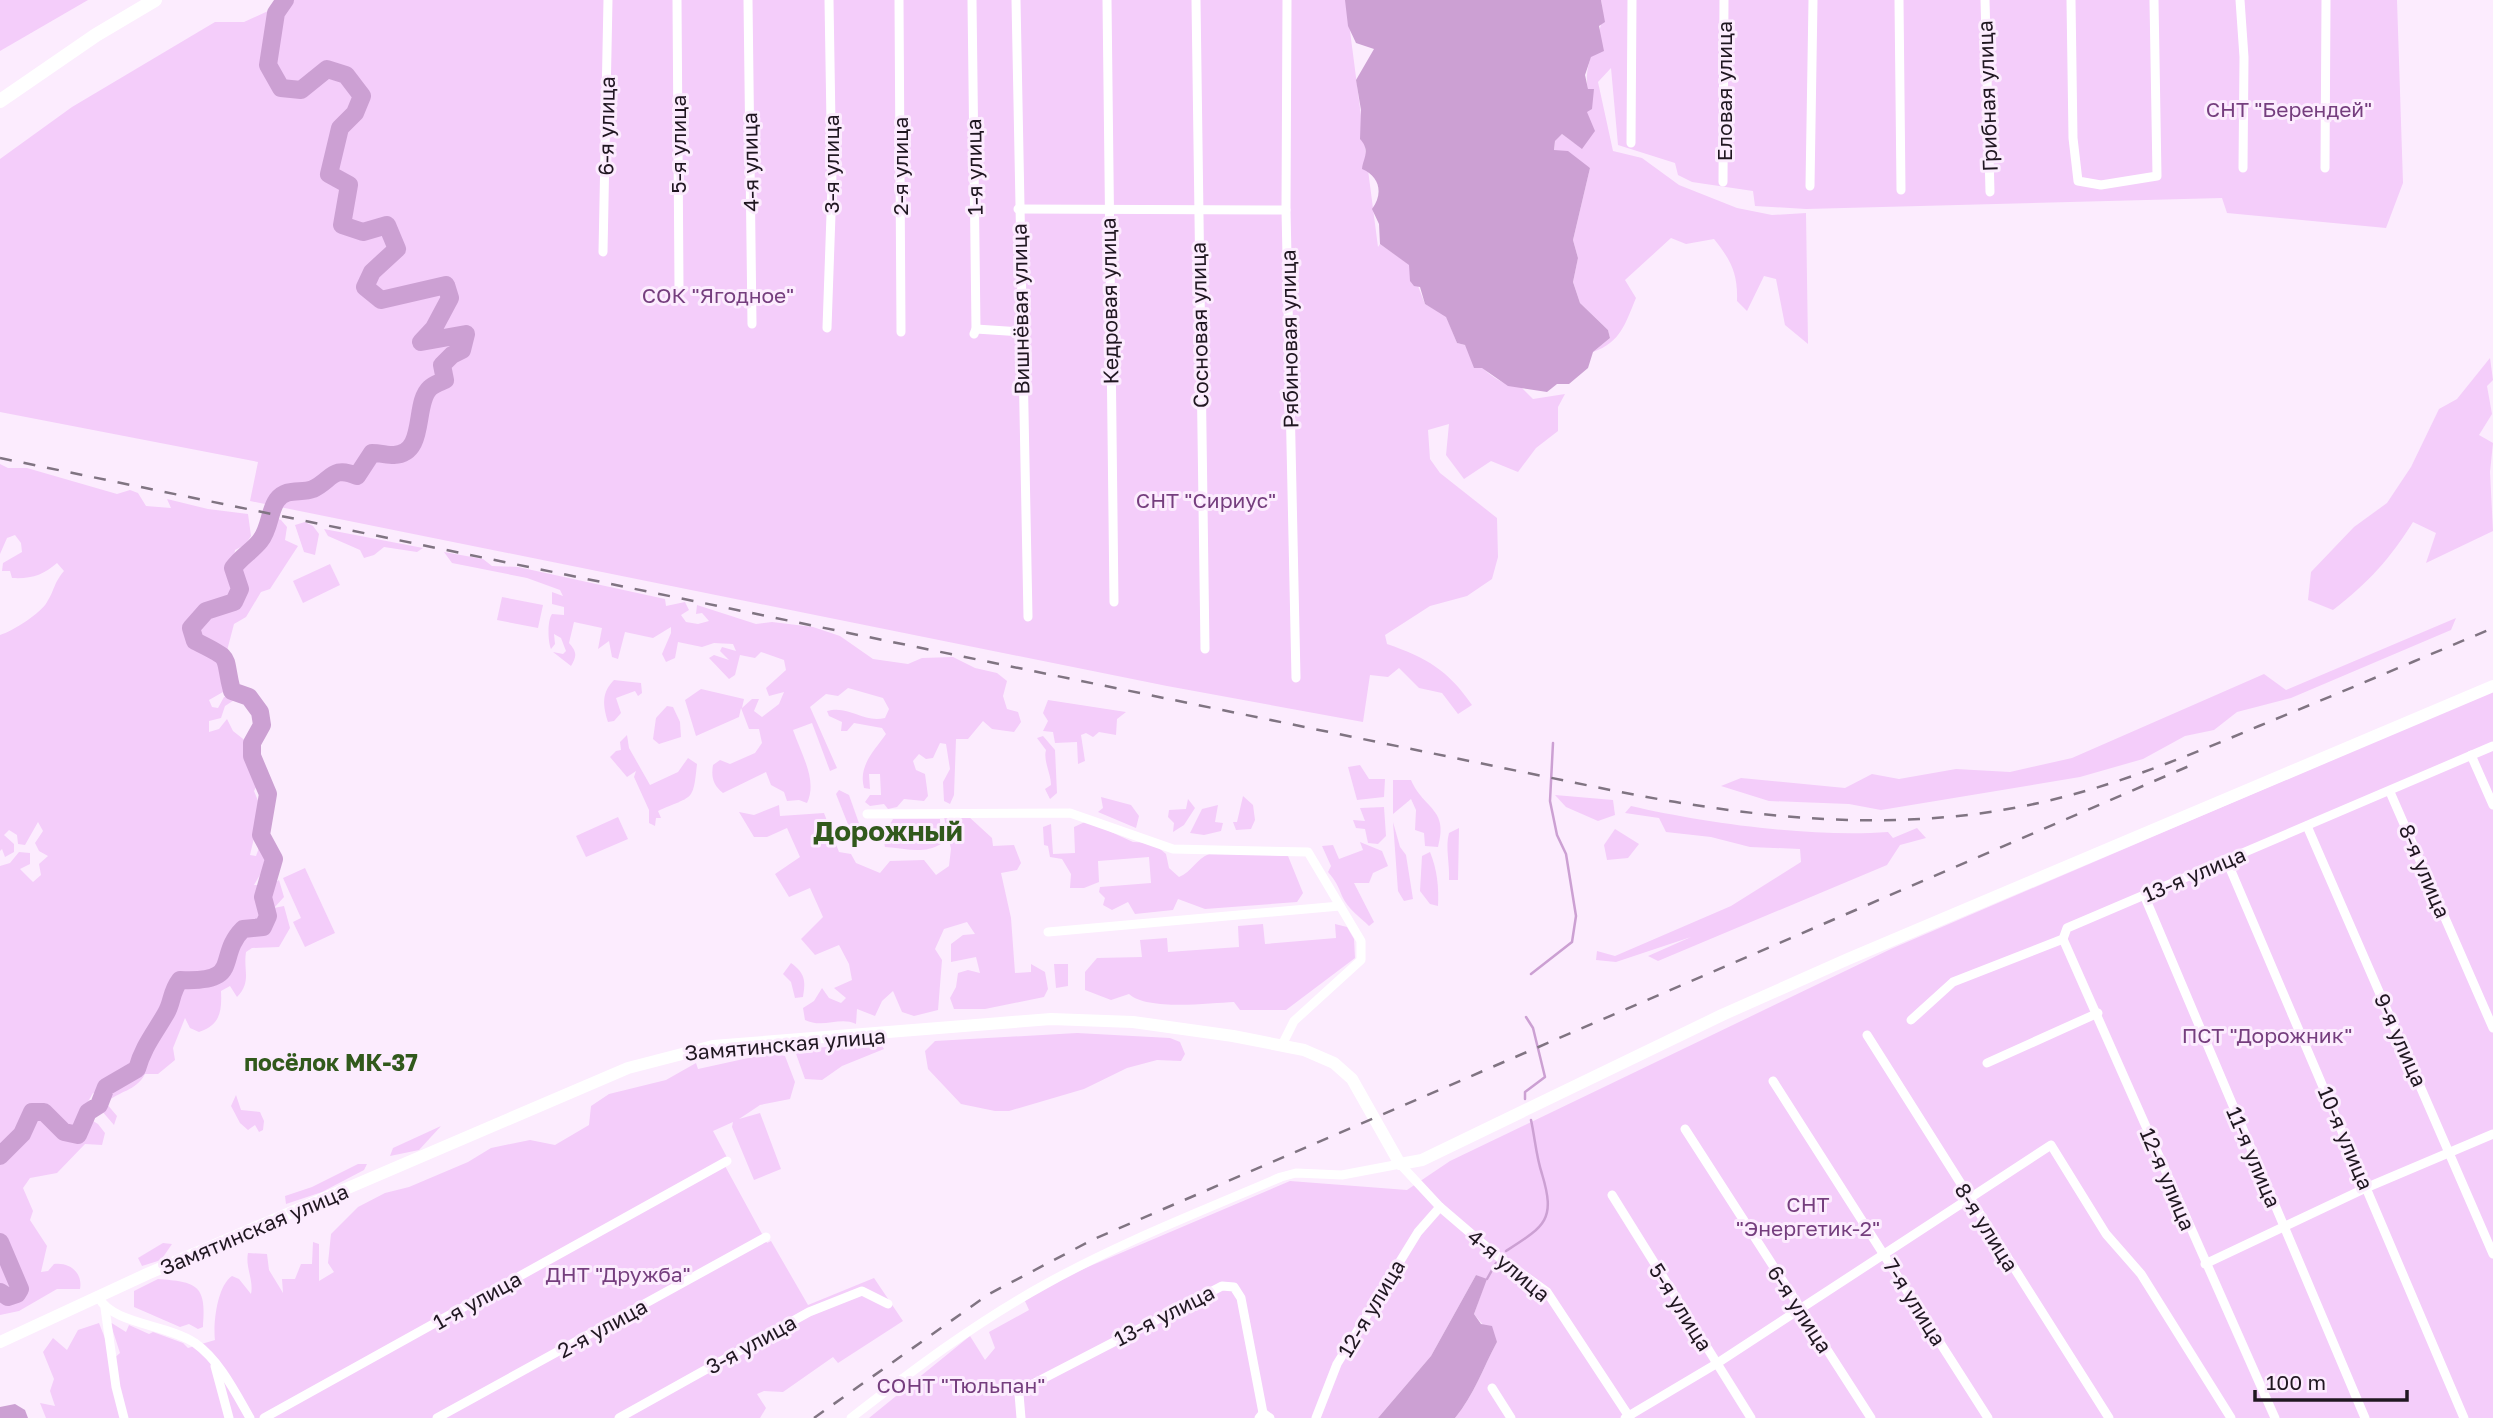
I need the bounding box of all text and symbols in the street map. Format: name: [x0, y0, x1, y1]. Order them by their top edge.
street label: Грибная улица: [1971, 20, 2003, 172]
street label: Еловая улица: [1711, 21, 1737, 161]
street label: 6-я улица: [592, 76, 620, 176]
street label: 5-я улица: [665, 95, 691, 193]
park label: СНТ "Берендей": [2206, 96, 2372, 122]
street label: 4-я улица: [736, 112, 764, 212]
street label: 3-я улица: [818, 114, 844, 214]
street label: 2-я улица: [887, 117, 913, 215]
street label: 1-я улица: [960, 118, 988, 216]
street label: Кедровая улица: [1095, 217, 1123, 385]
street label: Вишнёвая улица: [1006, 223, 1034, 395]
street label: Сосновая улица: [1185, 242, 1213, 408]
street label: Рябиновая улица: [1274, 249, 1304, 429]
park label: СОК "Ягодное": [642, 282, 794, 308]
park label: СНТ "Сириус": [1136, 487, 1276, 513]
district label: Дорожный: [813, 814, 963, 847]
street label: 8-я улица: [2394, 820, 2456, 922]
street label: 13-я улица: [2139, 841, 2249, 907]
street label: 9-я улица: [2369, 989, 2433, 1091]
street label: Замятинская улица: [683, 1022, 887, 1066]
park label: ПСТ "Дорожник": [2182, 1022, 2352, 1048]
district label: посёлок МК-37: [244, 1048, 418, 1076]
street label: 10-я улица: [2313, 1082, 2379, 1194]
street label: 11-я улица: [2221, 1103, 2287, 1211]
street label: 12-я улица: [2135, 1124, 2201, 1234]
street label: Замятинская улица: [156, 1178, 352, 1280]
street label: 8-я улица: [1950, 1178, 2024, 1276]
park label: СHТ "Энергетик-2": [1736, 1191, 1880, 1241]
street label: 4-я улица: [1463, 1223, 1555, 1307]
street label: 7-я улица: [1878, 1254, 1952, 1350]
street label: 12-я улица: [1332, 1255, 1410, 1361]
street label: 5-я улица: [1644, 1258, 1718, 1356]
street label: 6-я улица: [1762, 1260, 1838, 1358]
park label: ДНТ "Дружба": [545, 1261, 691, 1287]
street label: 1-я улица: [428, 1265, 526, 1335]
street label: 13-я улица: [1109, 1279, 1219, 1351]
street label: 2-я улица: [552, 1293, 652, 1363]
street label: 3-я улица: [701, 1309, 801, 1379]
scale bar: [2255, 1358, 2407, 1402]
text: 100 m: [2266, 1369, 2326, 1395]
park label: СОНТ "Тюльпан": [877, 1372, 1045, 1398]

